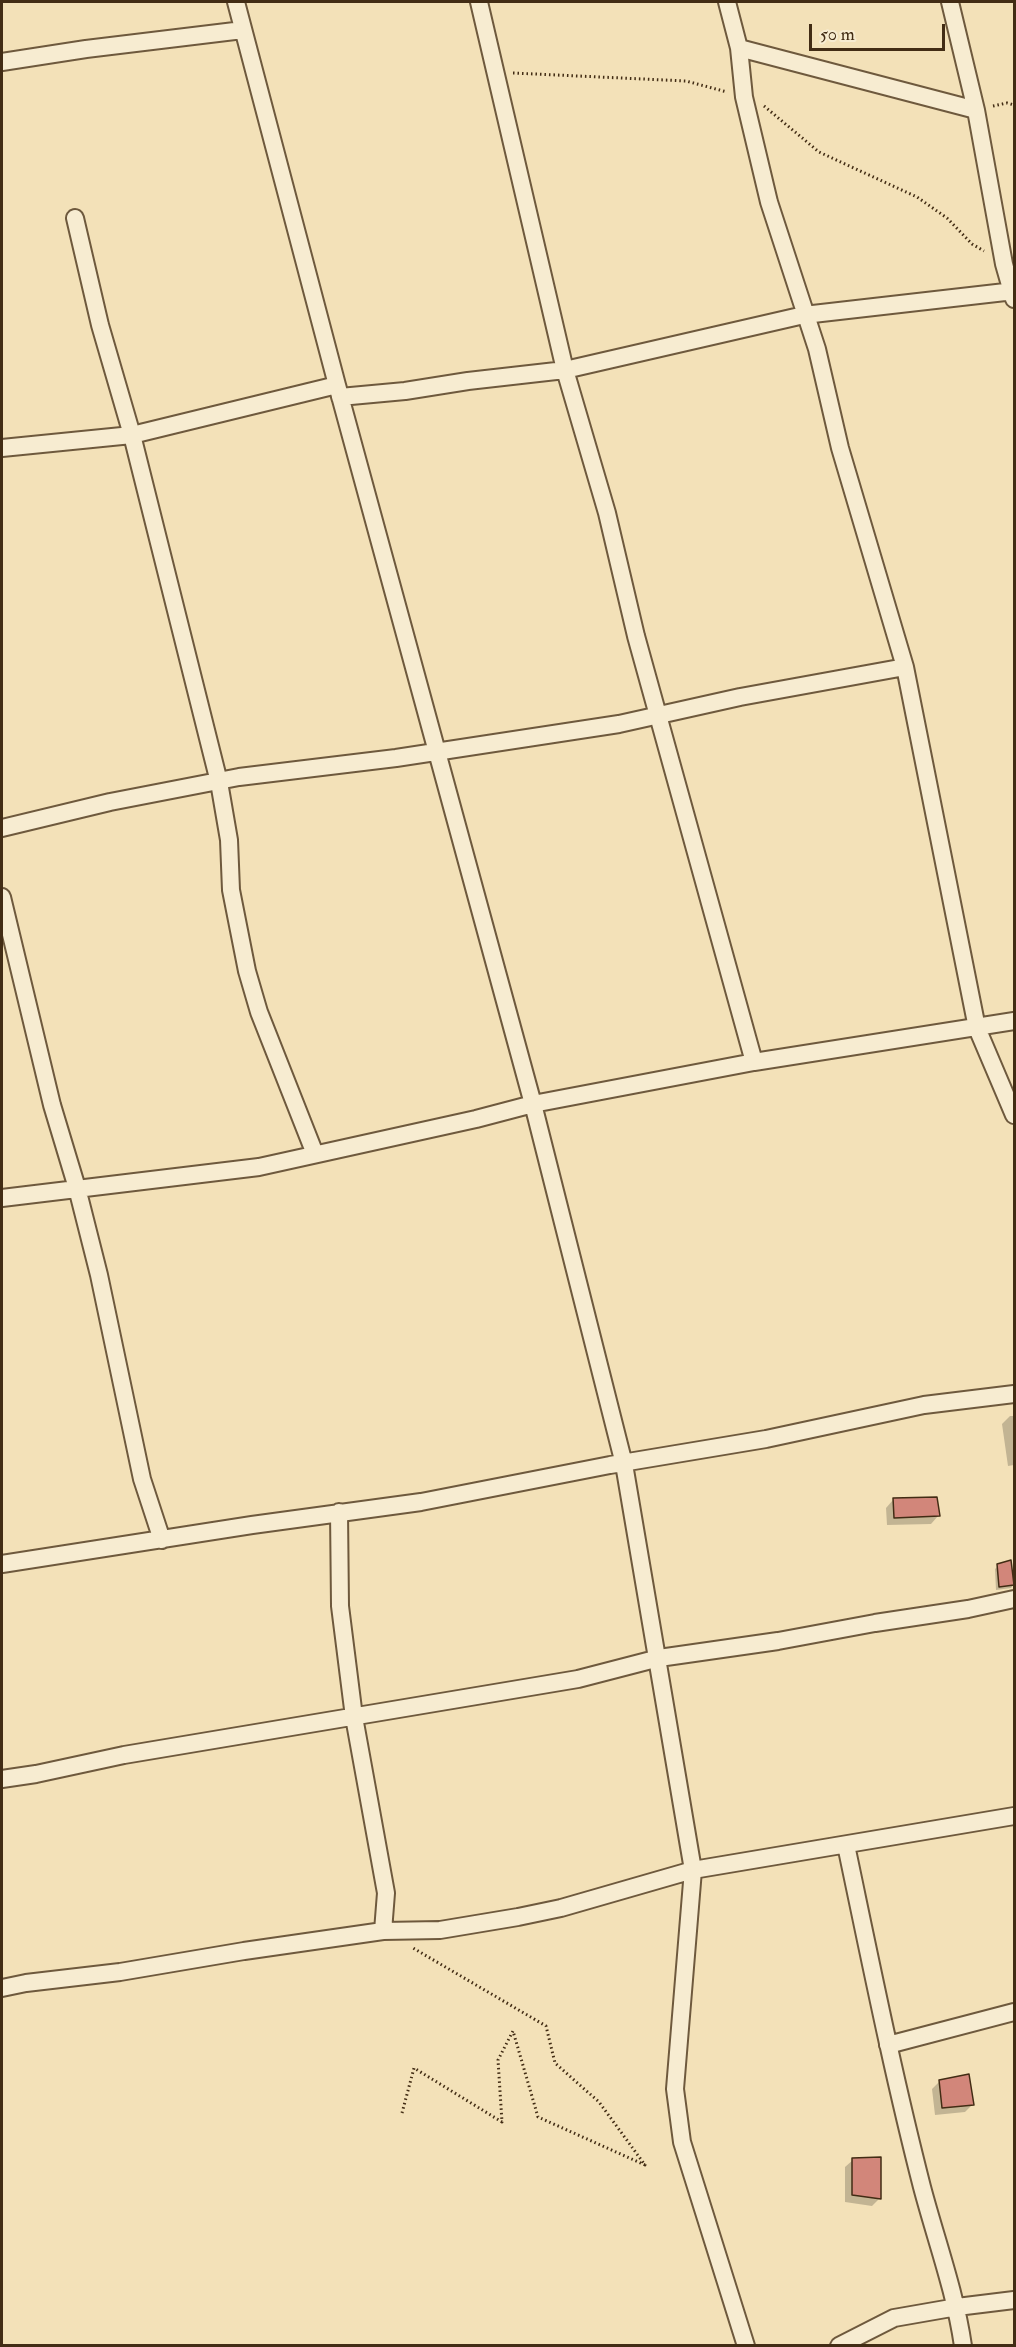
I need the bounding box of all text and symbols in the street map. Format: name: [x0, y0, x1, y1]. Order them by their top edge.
scale bar: [812, 12, 948, 50]
text: 50 m: [820, 23, 855, 46]

